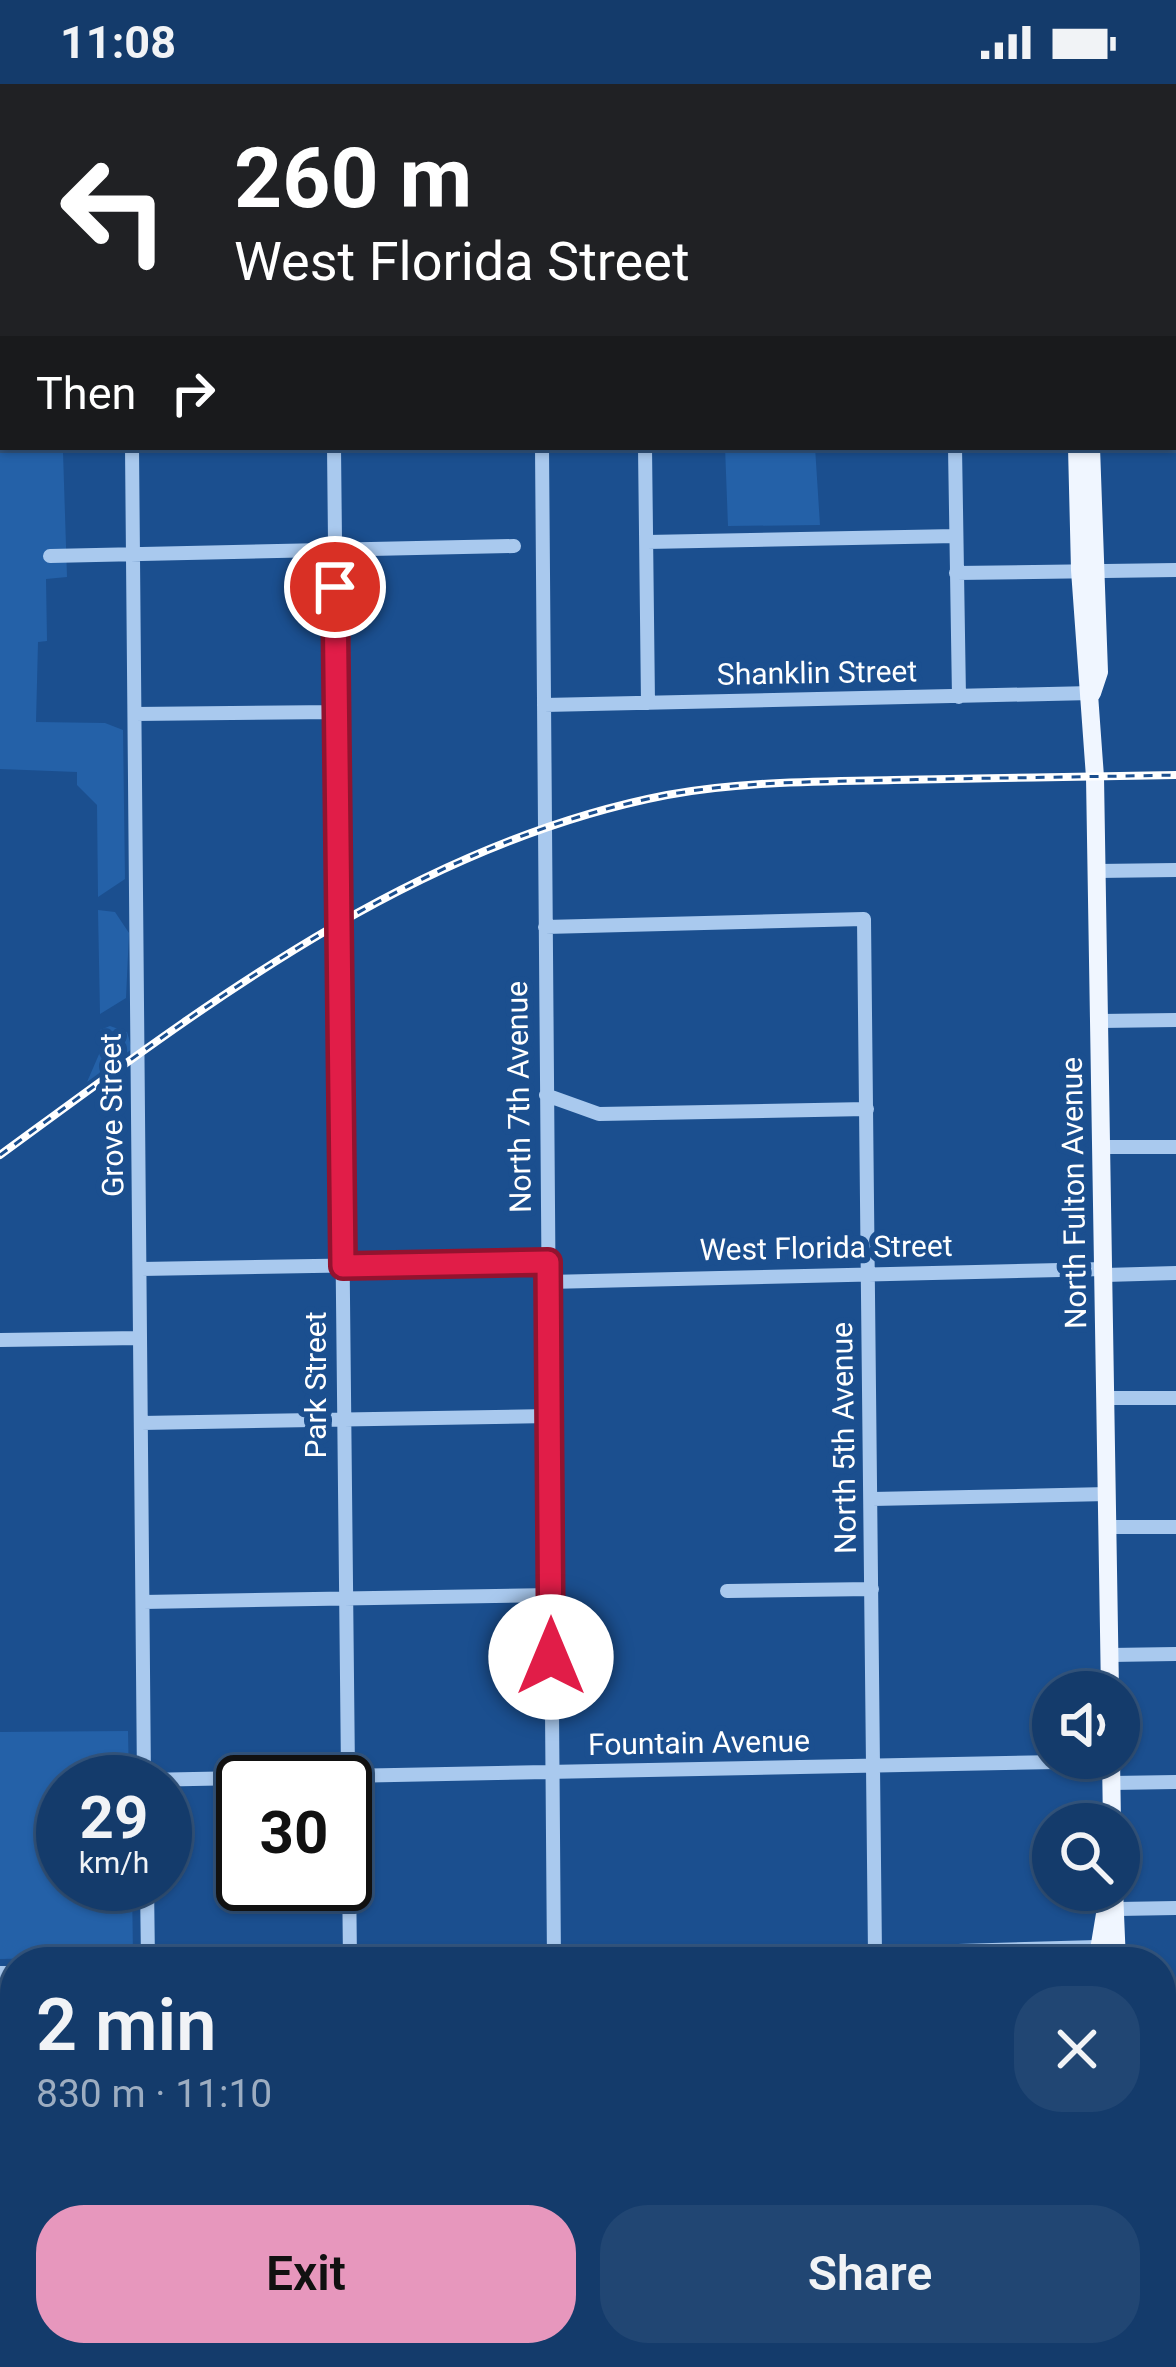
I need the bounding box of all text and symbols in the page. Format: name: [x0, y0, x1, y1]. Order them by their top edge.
text: 11:08: [60, 16, 176, 69]
text: 260 m: [234, 129, 472, 228]
icon: left: [36, 132, 192, 288]
text: West Florida Street: [234, 230, 690, 293]
icon: right: [160, 360, 226, 426]
text: Then: [36, 367, 136, 420]
pin: [284, 536, 386, 638]
icon: arrive: [302, 554, 368, 620]
street label: Shanklin Street: [717, 653, 917, 692]
street label: North 7th Avenue: [499, 981, 538, 1213]
street label: Grove Street: [93, 1033, 130, 1197]
street label: North Fulton Avenue: [1054, 1057, 1093, 1329]
street label: West Florida Street: [699, 1228, 953, 1267]
street label: Park Street: [298, 1311, 333, 1459]
street label: North 5th Avenue: [824, 1322, 863, 1554]
position arrow: [488, 1594, 614, 1720]
map controls: [1032, 1671, 1140, 1911]
button: sound: [1032, 1671, 1140, 1779]
street label: Fountain Avenue: [588, 1723, 810, 1762]
speed limit sign: 30: [216, 1755, 372, 1911]
text: 29: [80, 1782, 148, 1853]
button: search: [1032, 1803, 1140, 1911]
text: km/h: [79, 1845, 149, 1880]
text: 2 min: [36, 1983, 217, 2068]
button: close: [1014, 1986, 1140, 2112]
text: 830 m · 11:10: [36, 2071, 272, 2117]
button: Exit: [36, 2205, 576, 2343]
button: Share: [600, 2205, 1140, 2343]

